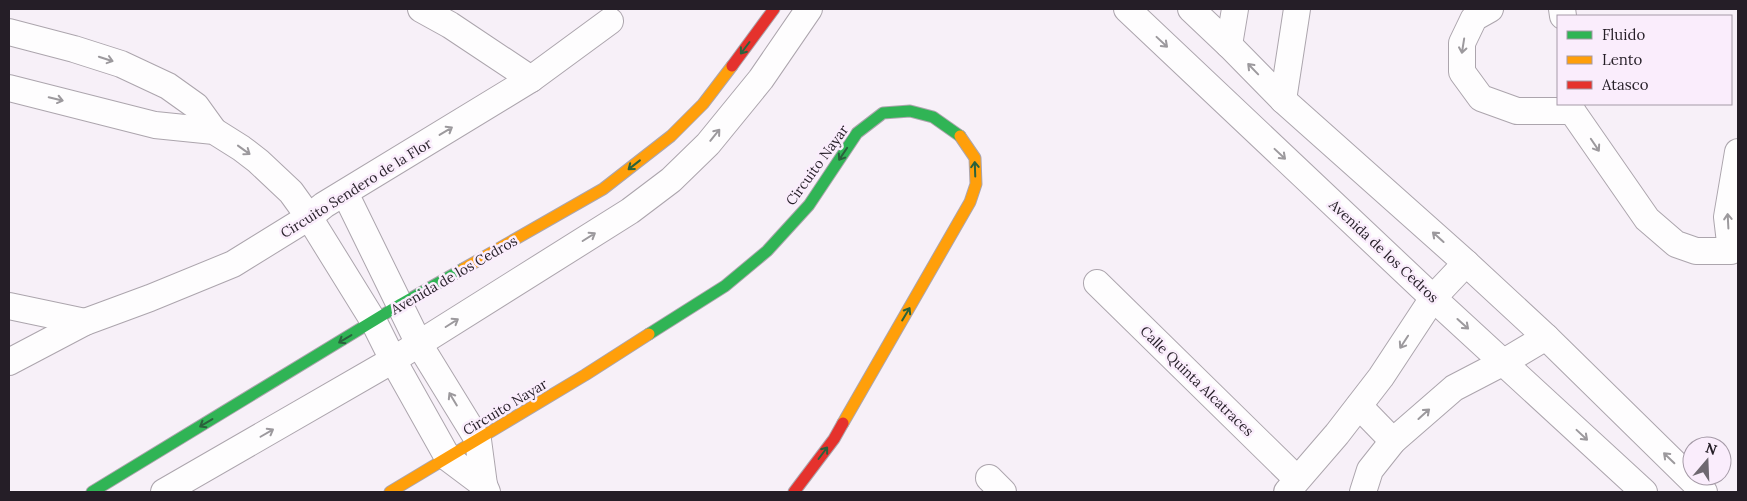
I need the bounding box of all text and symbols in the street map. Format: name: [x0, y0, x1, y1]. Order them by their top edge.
legend: [1557, 15, 1732, 105]
text: Fluido: [1602, 25, 1645, 44]
one-way arrow: [1156, 36, 1168, 48]
one-way arrow: [1458, 37, 1468, 53]
one-way arrow: [740, 42, 751, 55]
text: Lento: [1602, 50, 1643, 69]
one-way arrow: [98, 55, 114, 65]
one-way arrow: [1247, 63, 1259, 75]
text: Atasco: [1601, 75, 1649, 94]
one-way arrow: [48, 95, 64, 104]
street label: Circuito Nayar: [782, 121, 852, 209]
one-way arrow: [439, 126, 453, 136]
one-way arrow: [710, 129, 721, 142]
street label: Circuito Sendero de la Flor: [277, 134, 435, 242]
one-way arrow: [1590, 138, 1600, 152]
one-way arrow: [237, 145, 250, 156]
one-way arrow: [838, 147, 848, 161]
one-way arrow: [1274, 148, 1287, 160]
one-way arrow: [627, 159, 640, 170]
one-way arrow: [971, 161, 980, 177]
street label: Avenida de los Cedros: [1325, 195, 1442, 306]
one-way arrow: [1724, 214, 1733, 230]
street label: Avenida de los Cedros: [387, 231, 520, 319]
one-way arrow: [582, 231, 596, 241]
one-way arrow: [1431, 232, 1444, 243]
one-way arrow: [901, 307, 911, 321]
one-way arrow: [445, 318, 459, 328]
one-way arrow: [1456, 319, 1469, 330]
street label: Calle Quinta Alcatraces: [1136, 322, 1258, 440]
one-way arrow: [338, 335, 352, 345]
one-way arrow: [1399, 335, 1409, 349]
street label: Circuito Nayar: [460, 375, 550, 439]
one-way arrow: [447, 392, 457, 406]
one-way arrow: [1417, 408, 1430, 420]
one-way arrow: [199, 419, 213, 429]
one-way arrow: [259, 427, 274, 437]
one-way arrow: [1576, 429, 1589, 441]
north arrow: [1682, 436, 1732, 486]
text: N: [1703, 438, 1719, 459]
one-way arrow: [818, 447, 829, 460]
one-way arrow: [1663, 452, 1675, 464]

